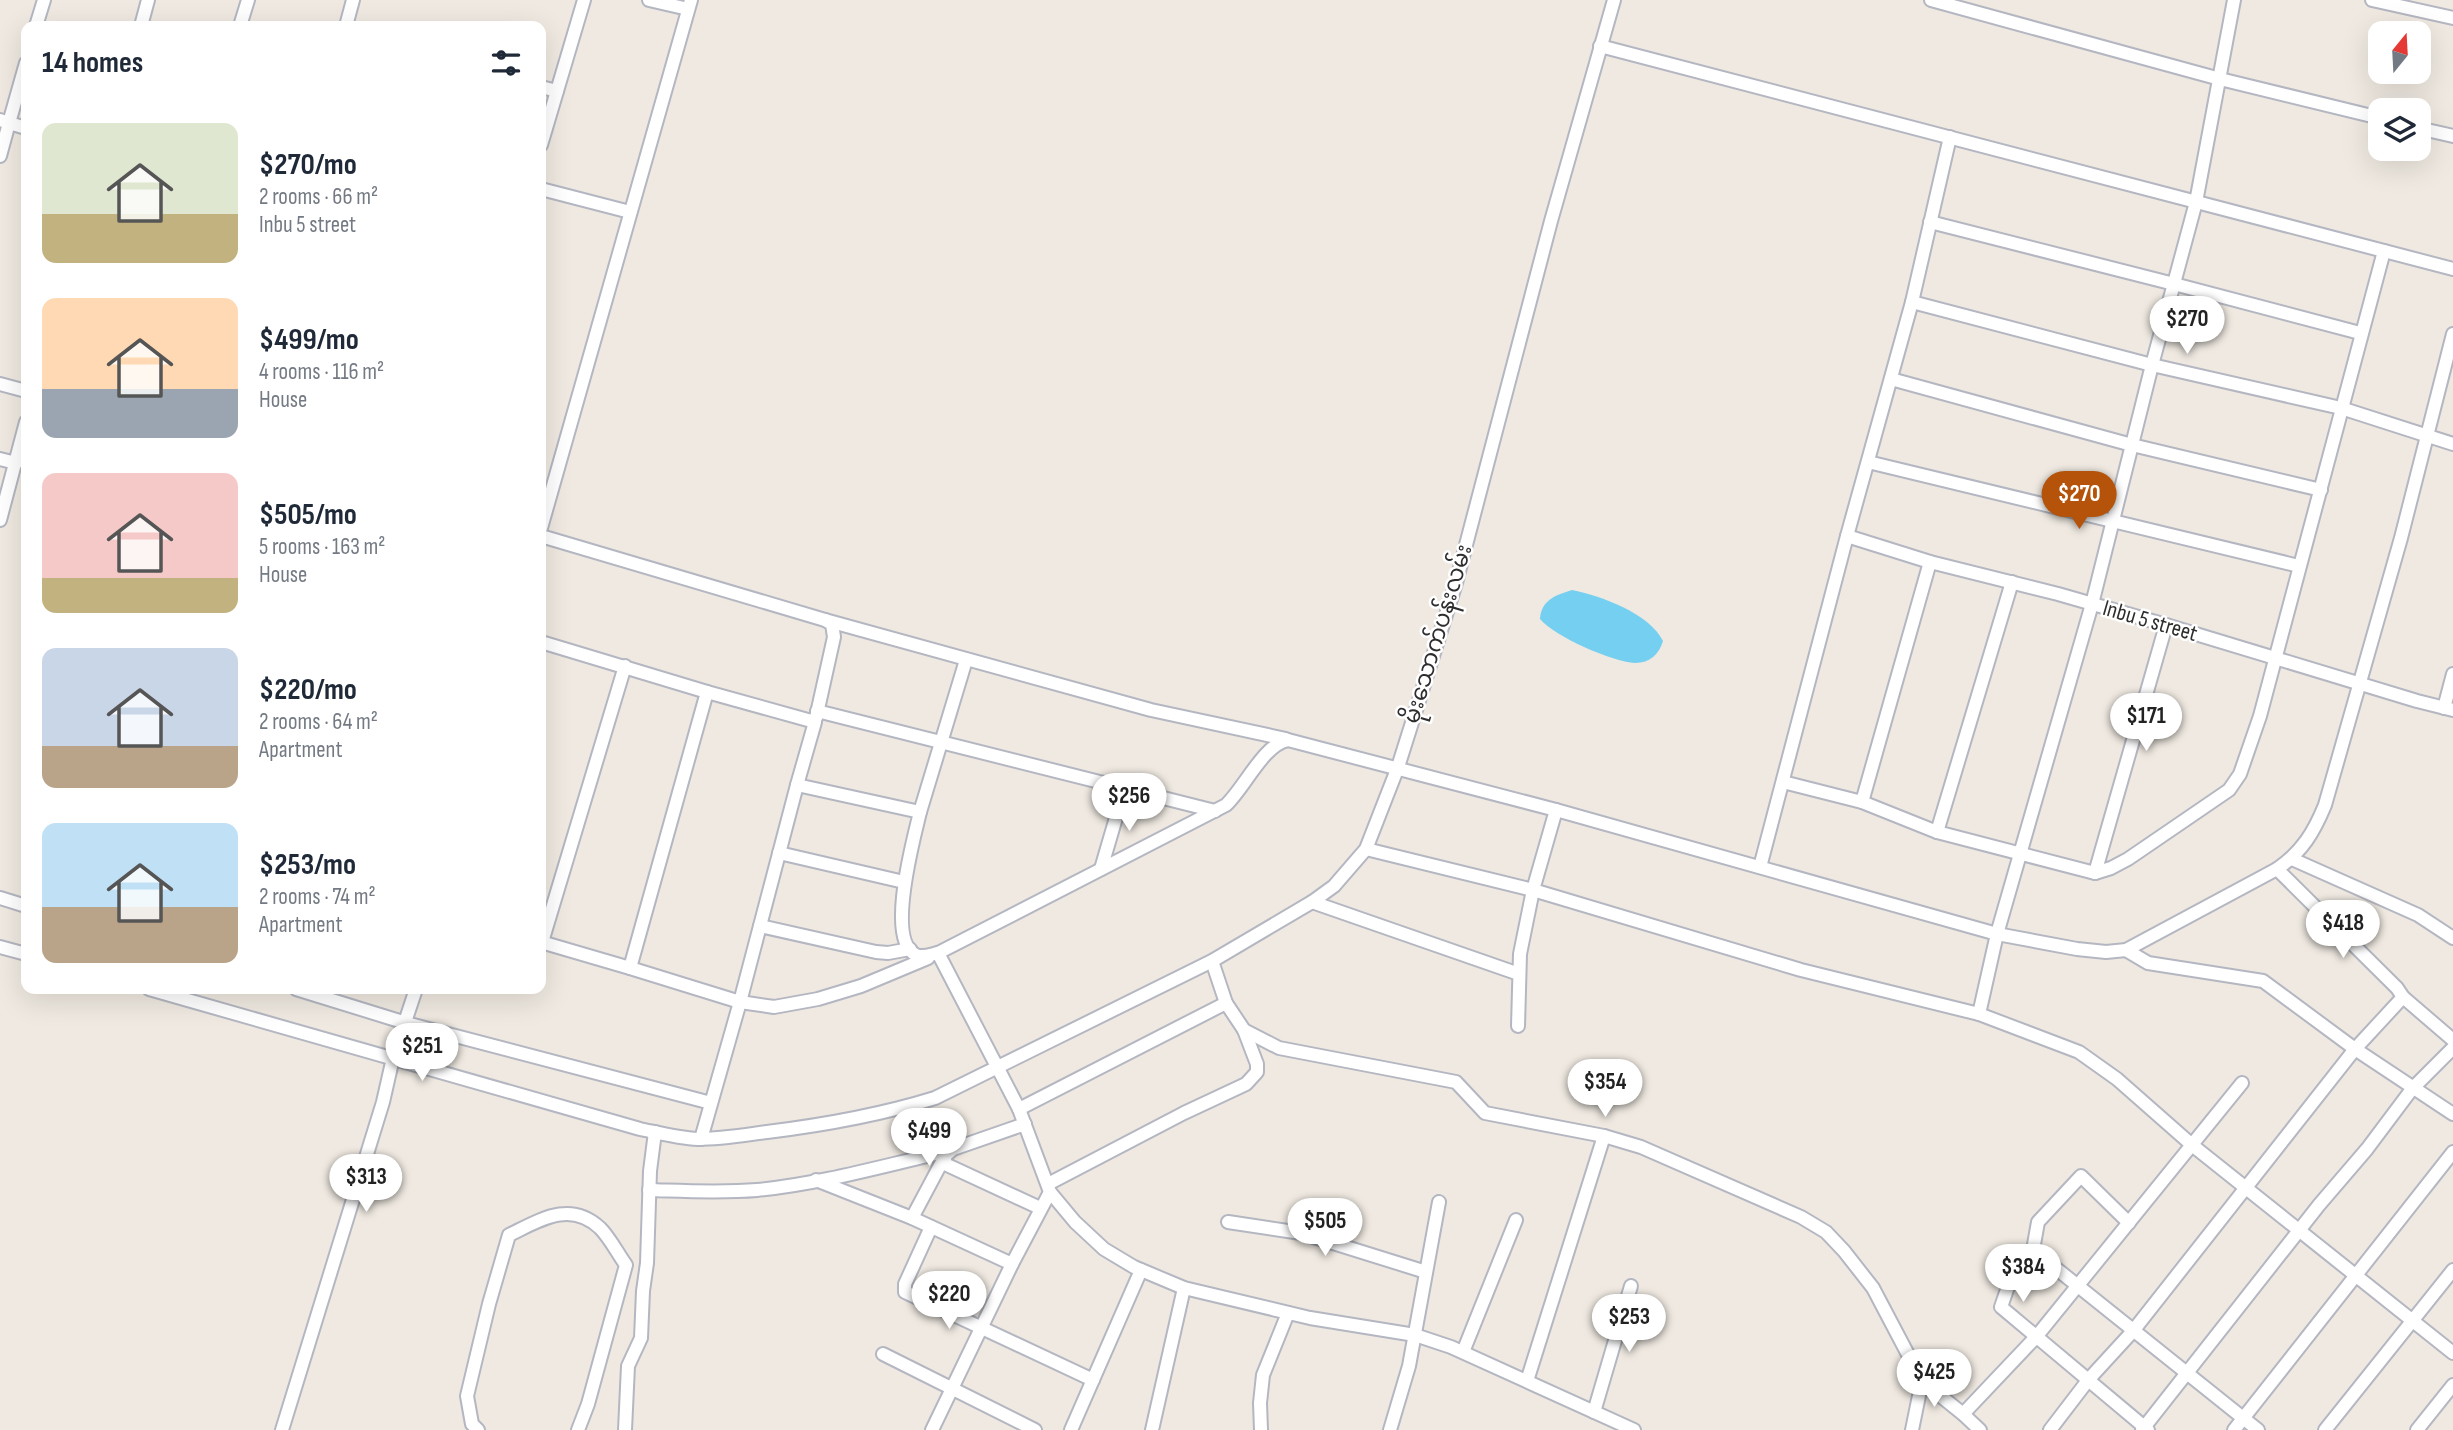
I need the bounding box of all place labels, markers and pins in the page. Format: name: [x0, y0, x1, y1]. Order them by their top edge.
pin: $270: [2146, 296, 2228, 356]
pin: $270: [2038, 472, 2120, 531]
pin: $171: [2105, 694, 2187, 753]
pin: $256: [1088, 774, 1170, 833]
pin: $418: [2302, 900, 2384, 960]
pin: $251: [381, 1024, 463, 1083]
pin: $354: [1564, 1060, 1646, 1119]
pin: $499: [888, 1108, 970, 1168]
pin: $313: [325, 1154, 407, 1214]
pin: $505: [1284, 1198, 1366, 1258]
pin: $384: [1982, 1244, 2064, 1304]
pin: $220: [908, 1272, 990, 1331]
pin: $253: [1588, 1294, 1670, 1354]
pin: $425: [1893, 1350, 1975, 1409]

